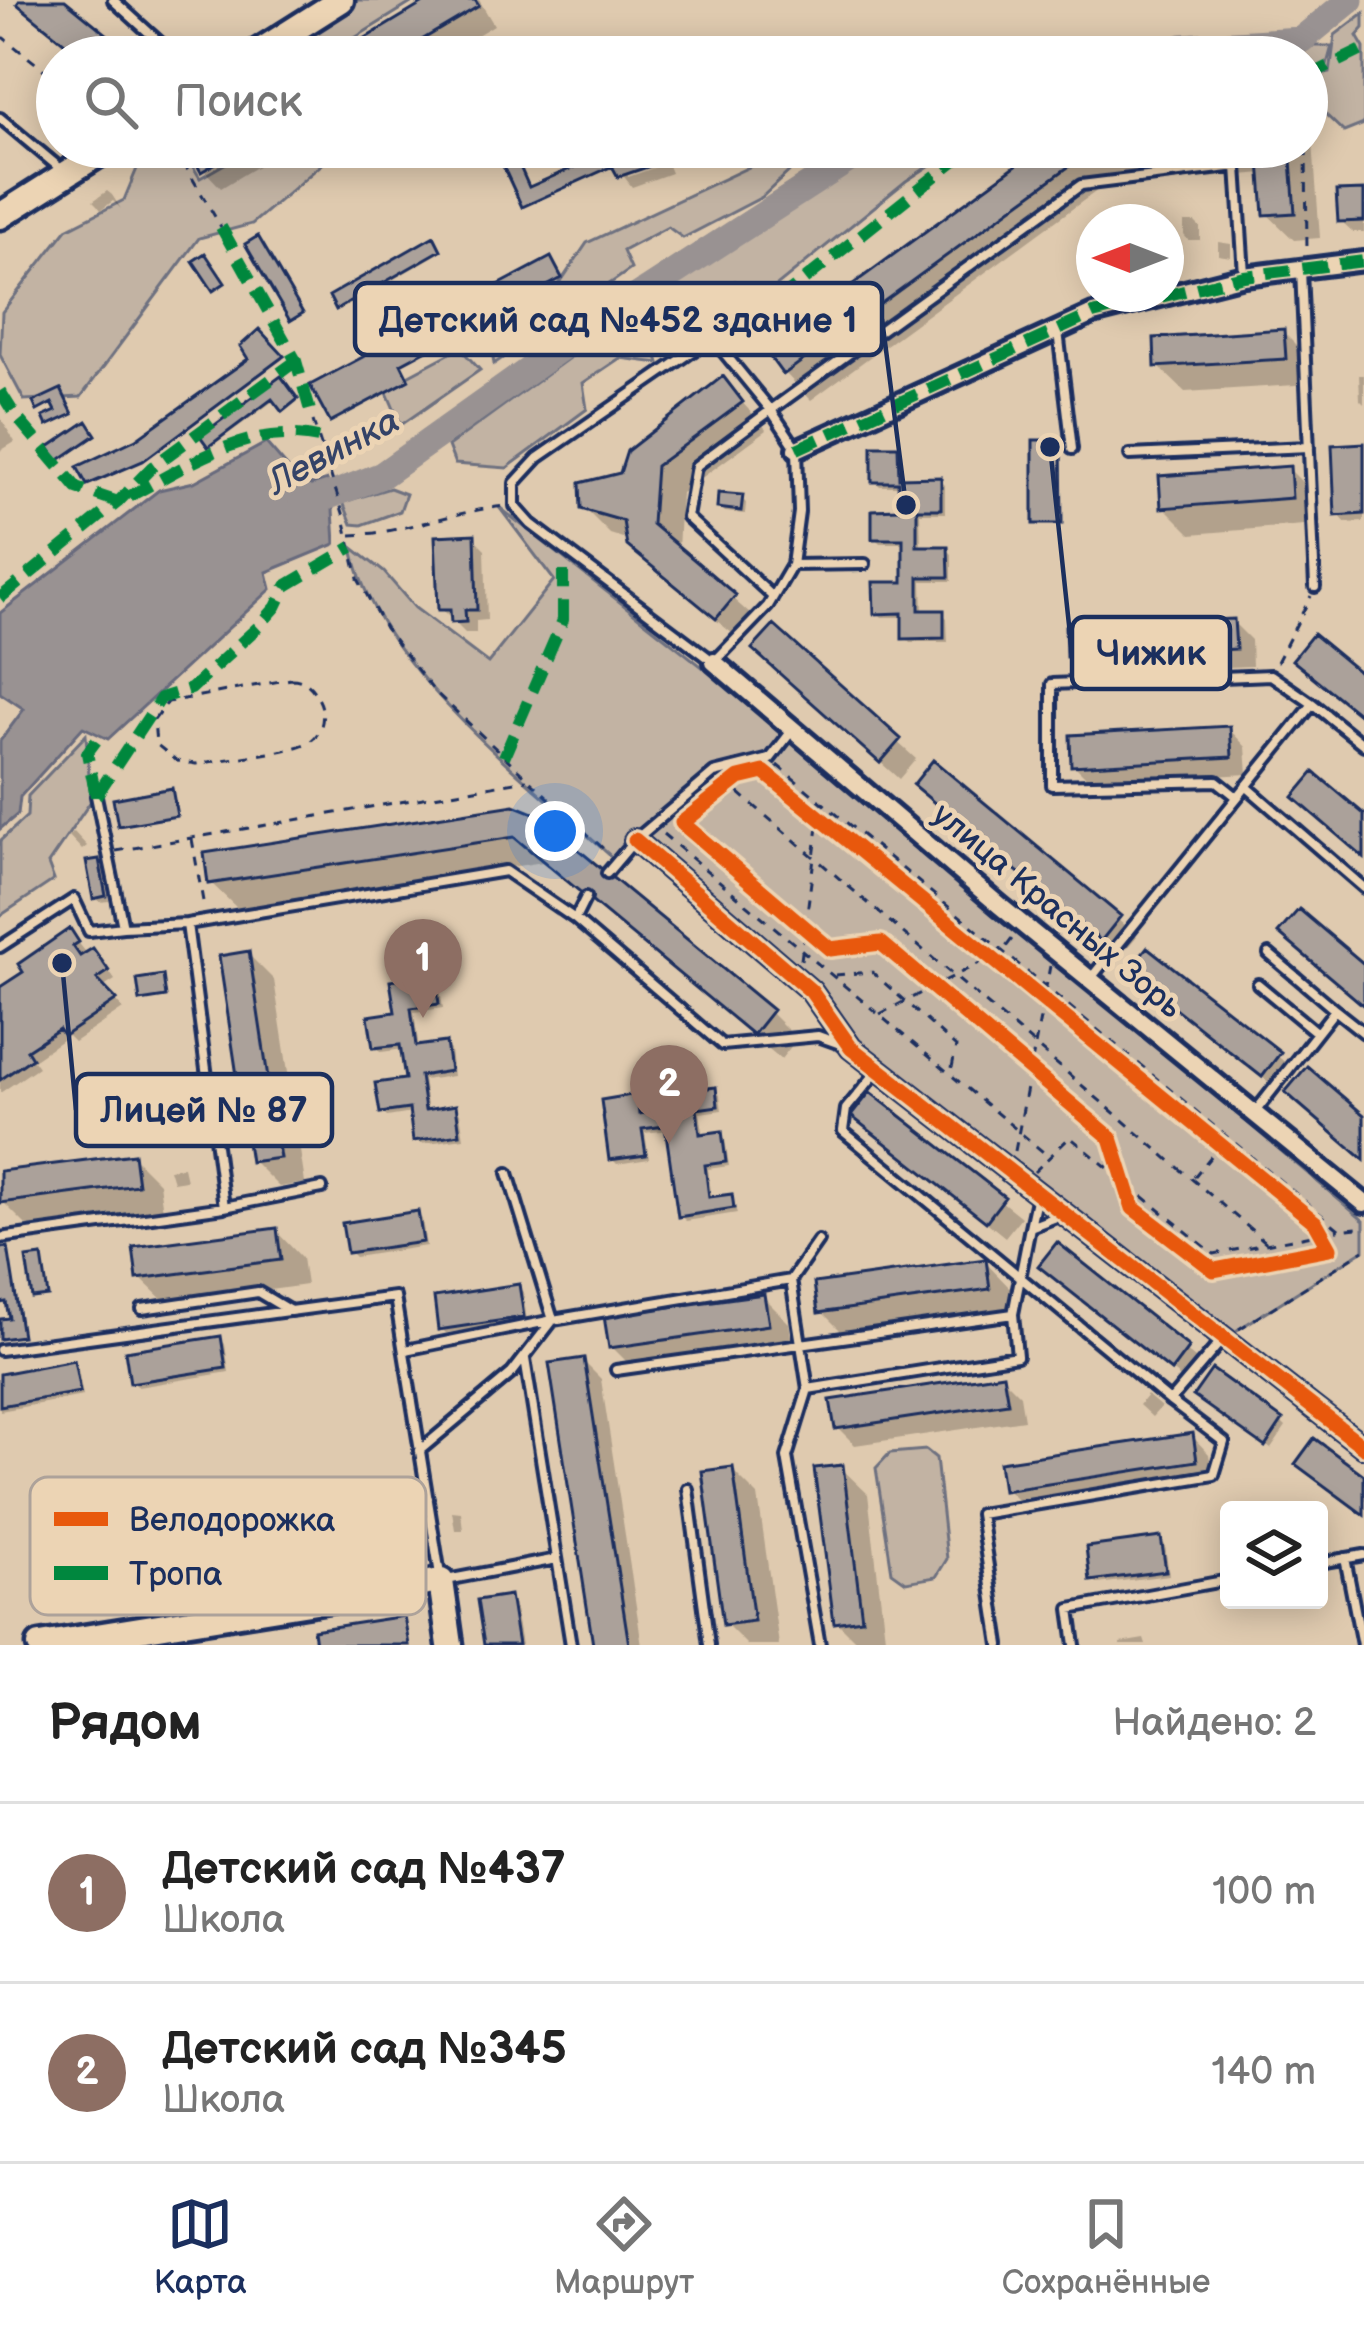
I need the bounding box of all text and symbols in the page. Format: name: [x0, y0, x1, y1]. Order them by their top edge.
search box: [36, 36, 1328, 168]
icon: search: [78, 69, 144, 135]
text: Поиск: [174, 75, 302, 130]
north arrow: [1076, 204, 1184, 312]
callout: Детский сад №452 здание 1: [355, 283, 882, 355]
text: Детский сад №452 здание 1: [379, 300, 857, 343]
water label: Левинка: [259, 400, 407, 505]
callout: Чижик: [1072, 617, 1230, 689]
text: Чижик: [1096, 633, 1206, 676]
street label: улица Красных Зорь: [924, 795, 1190, 1027]
your location: [525, 801, 585, 861]
pin: 1: [384, 919, 462, 1018]
pin: 2: [630, 1045, 708, 1144]
callout: Лицей № 87: [76, 1074, 332, 1146]
text: Лицей № 87: [99, 1090, 308, 1133]
legend: [30, 1477, 426, 1615]
text: Велодорожка: [129, 1501, 335, 1541]
map controls: [1220, 1501, 1328, 1609]
button: layers: [1220, 1501, 1328, 1609]
text: Тропа: [129, 1555, 223, 1595]
text: Рядом: [48, 1693, 202, 1754]
text: Найдено: 2: [1112, 1700, 1316, 1747]
text: Детский сад №437: [162, 1842, 566, 1897]
text: 1: [79, 1869, 95, 1916]
text: 100 m: [1212, 1869, 1316, 1916]
text: Школа: [162, 1897, 285, 1944]
text: Детский сад №345: [162, 2022, 567, 2077]
text: 2: [75, 2049, 99, 2096]
text: 140 m: [1211, 2049, 1316, 2096]
text: Школа: [162, 2077, 285, 2124]
tab: Карта: [154, 2191, 247, 2303]
tab: Маршрут: [554, 2191, 694, 2303]
tab: Сохранённые: [1002, 2191, 1210, 2303]

